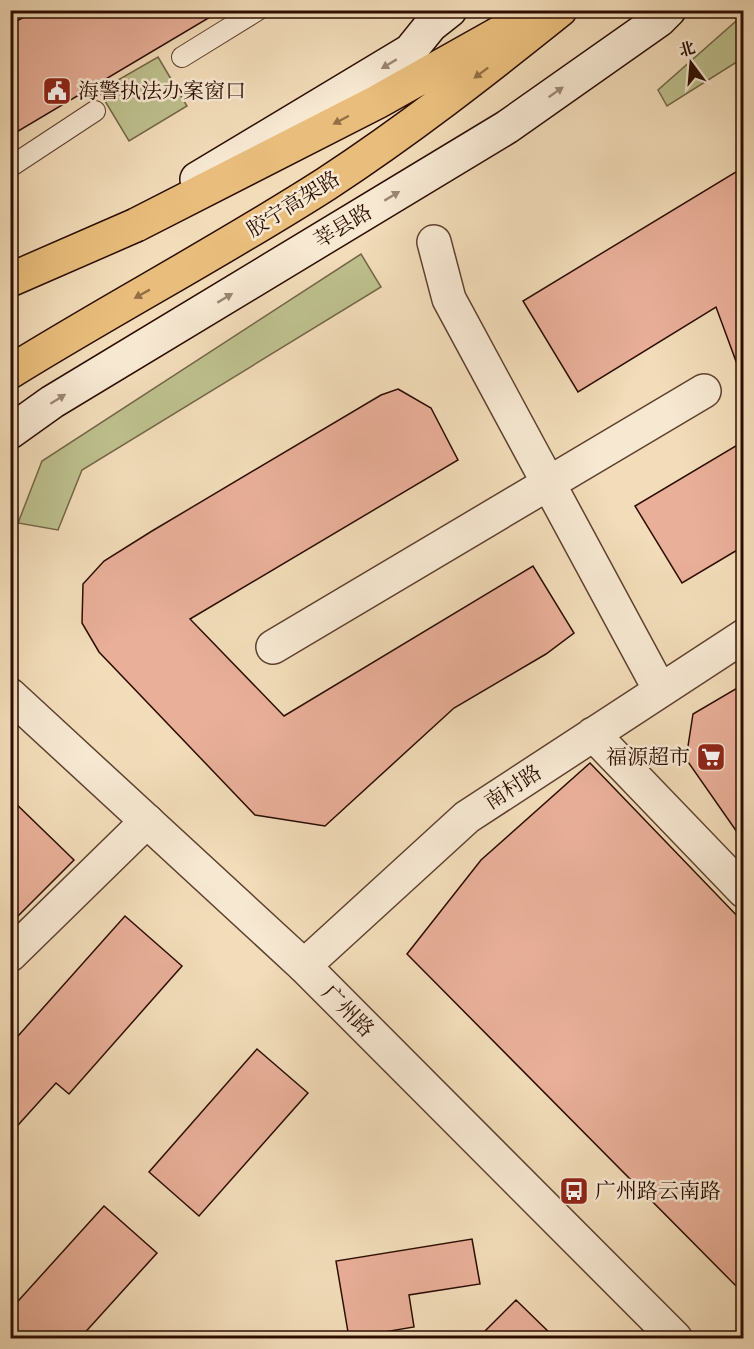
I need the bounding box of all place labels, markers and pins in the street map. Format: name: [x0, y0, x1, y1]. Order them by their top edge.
public building icon: 海警执法办案窗口: [41, 75, 73, 107]
place label: 海警执法办案窗口: [78, 78, 246, 105]
supermarket icon: 福源超市: [695, 741, 727, 773]
place label: 福源超市: [606, 744, 690, 771]
bus stop icon: 广州路云南路: [558, 1175, 590, 1207]
place label: 广州路云南路: [595, 1178, 721, 1205]

